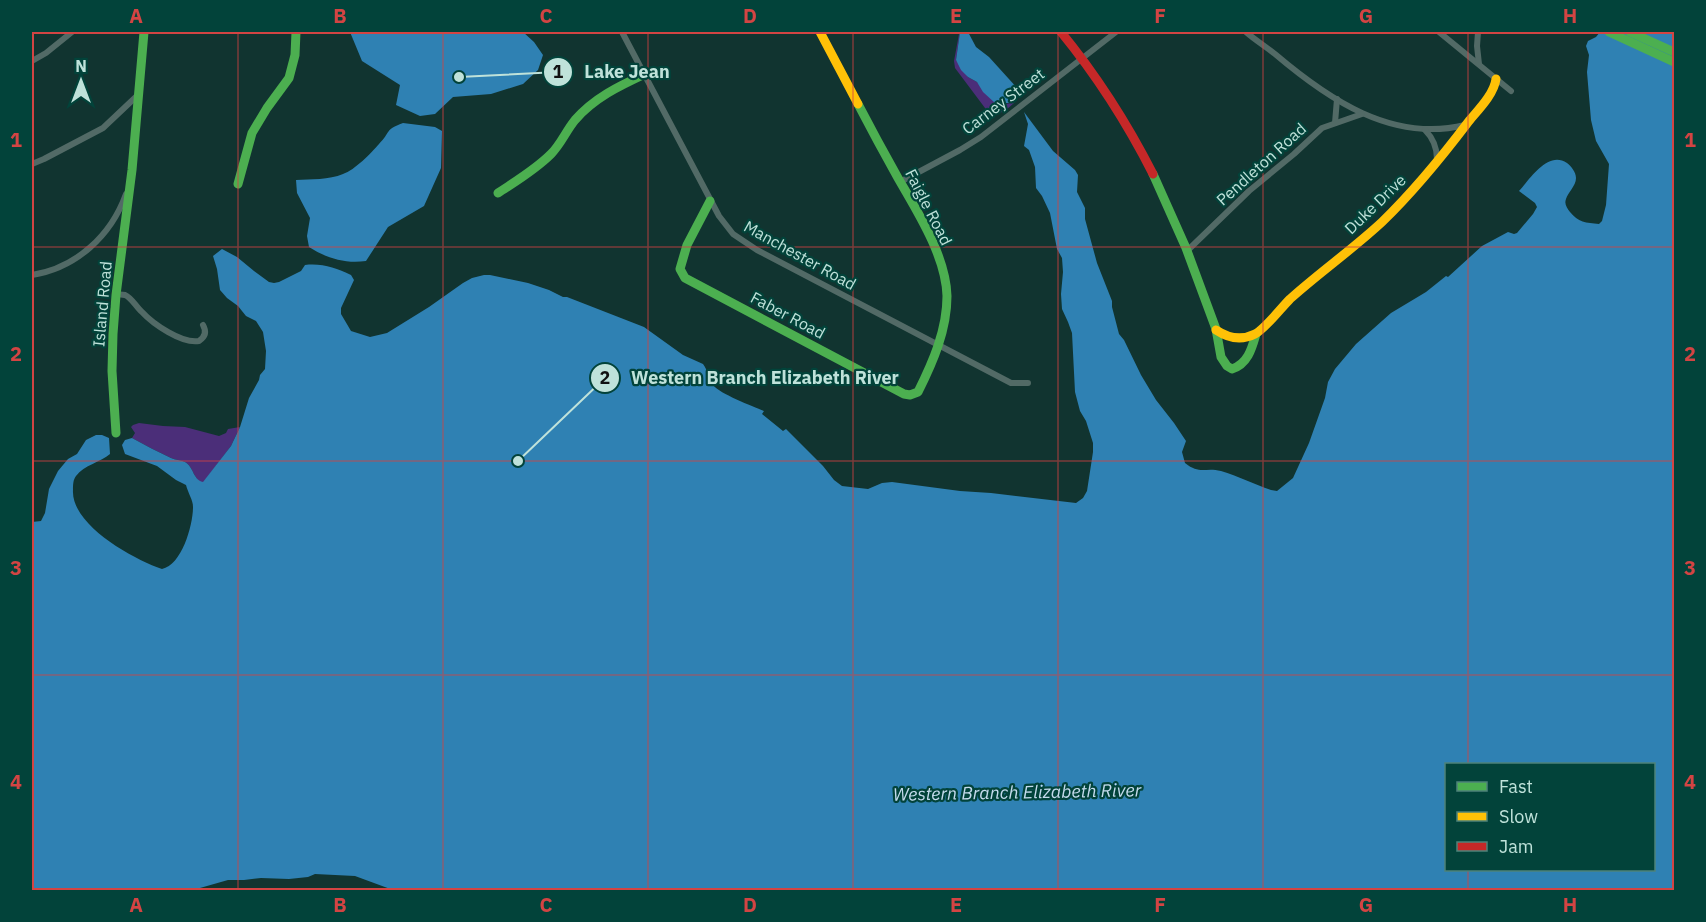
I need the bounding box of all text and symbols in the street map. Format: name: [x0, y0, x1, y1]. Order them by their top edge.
text: A: [129, 2, 143, 29]
text: B: [333, 2, 347, 29]
text: C: [539, 2, 553, 29]
text: D: [743, 2, 757, 29]
text: E: [950, 2, 962, 29]
text: F: [1154, 2, 1166, 29]
text: G: [1359, 2, 1373, 29]
text: H: [1563, 2, 1577, 29]
north arrow: [51, 51, 111, 111]
callout: Lake Jean: [543, 54, 682, 90]
text: N: [75, 56, 87, 76]
text: 1: [553, 60, 564, 83]
text: Lake Jean: [584, 60, 670, 83]
street label: Carney Street: [958, 64, 1048, 138]
street label: Pendleton Road: [1212, 118, 1310, 210]
text: 1: [10, 126, 22, 153]
text: 1: [1684, 126, 1696, 153]
street label: Faigle Road: [901, 165, 957, 249]
street label: Duke Drive: [1340, 170, 1410, 238]
street label: Manchester Road: [740, 216, 860, 294]
street label: Island Road: [88, 260, 116, 348]
street label: Faber Road: [747, 287, 829, 343]
text: 2: [10, 340, 22, 367]
text: 2: [1684, 340, 1696, 367]
callout: Western Branch Elizabeth River: [590, 360, 911, 396]
text: 2: [600, 366, 610, 389]
text: Western Branch Elizabeth River: [631, 366, 899, 389]
text: 3: [10, 554, 22, 581]
text: 3: [1684, 554, 1696, 581]
legend: [1445, 763, 1655, 871]
text: 4: [10, 768, 22, 795]
text: 4: [1684, 768, 1696, 795]
text: Fast: [1499, 775, 1533, 798]
water label: Western Branch Elizabeth River: [893, 778, 1142, 806]
text: Slow: [1499, 805, 1538, 828]
text: Jam: [1499, 835, 1534, 858]
text: A: [129, 891, 143, 918]
text: B: [333, 891, 347, 918]
text: C: [539, 891, 553, 918]
text: D: [743, 891, 757, 918]
text: E: [950, 891, 962, 918]
text: F: [1154, 891, 1166, 918]
text: G: [1359, 891, 1373, 918]
text: H: [1563, 891, 1577, 918]

